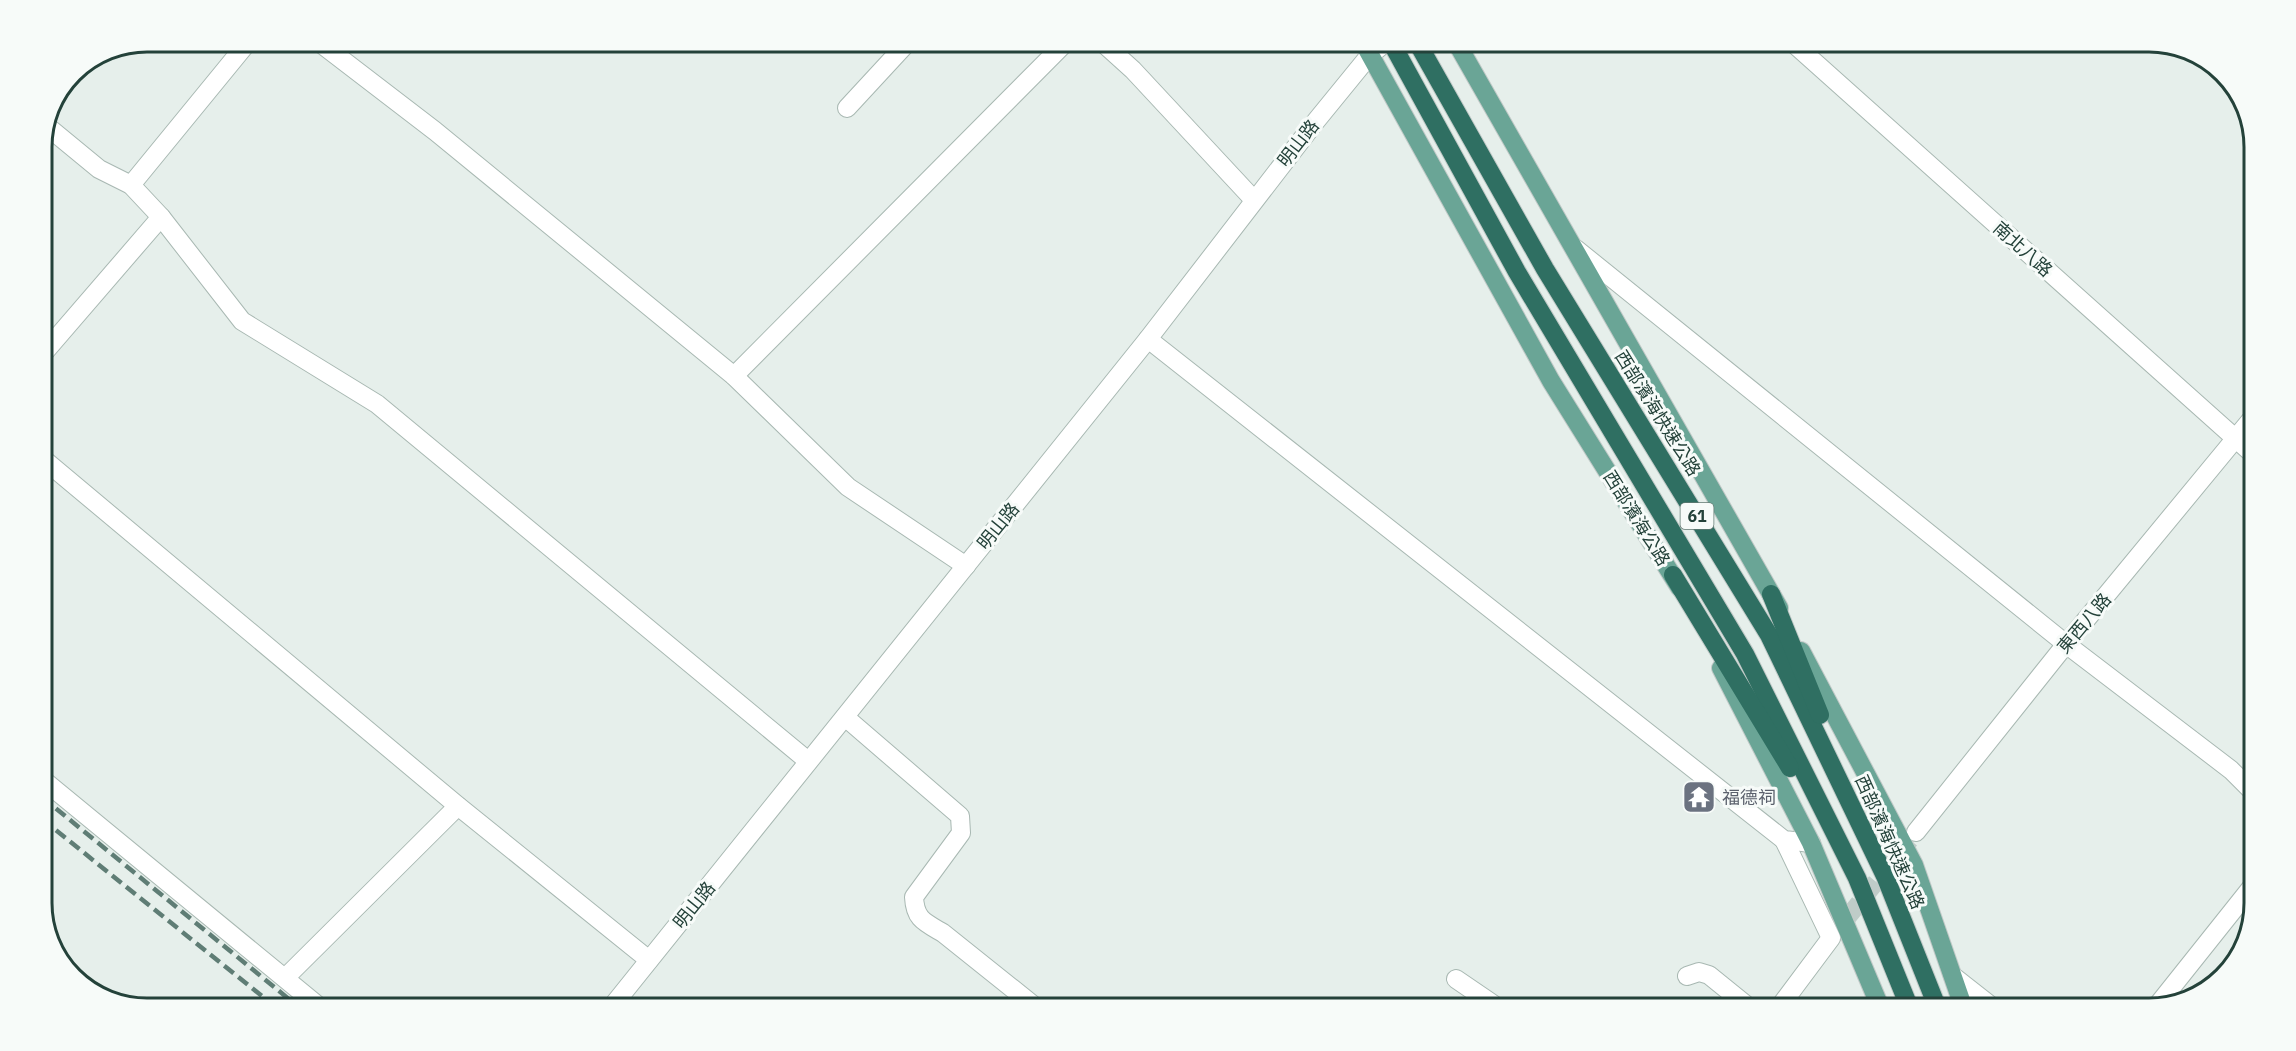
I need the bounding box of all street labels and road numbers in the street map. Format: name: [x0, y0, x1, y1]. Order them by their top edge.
street label: 明山路: [1272, 115, 1324, 171]
street label: 南北八路: [1989, 216, 2057, 282]
street label: 西部濱海快速公路: [1610, 346, 1706, 480]
street label: 西部濱海公路: [1599, 466, 1675, 570]
street label: 明山路: [972, 498, 1024, 554]
road number: 61: [1680, 503, 1714, 529]
street label: 東西八路: [2052, 588, 2116, 658]
street label: 西部濱海快速公路: [1850, 772, 1930, 912]
street label: 明山路: [668, 877, 720, 933]

